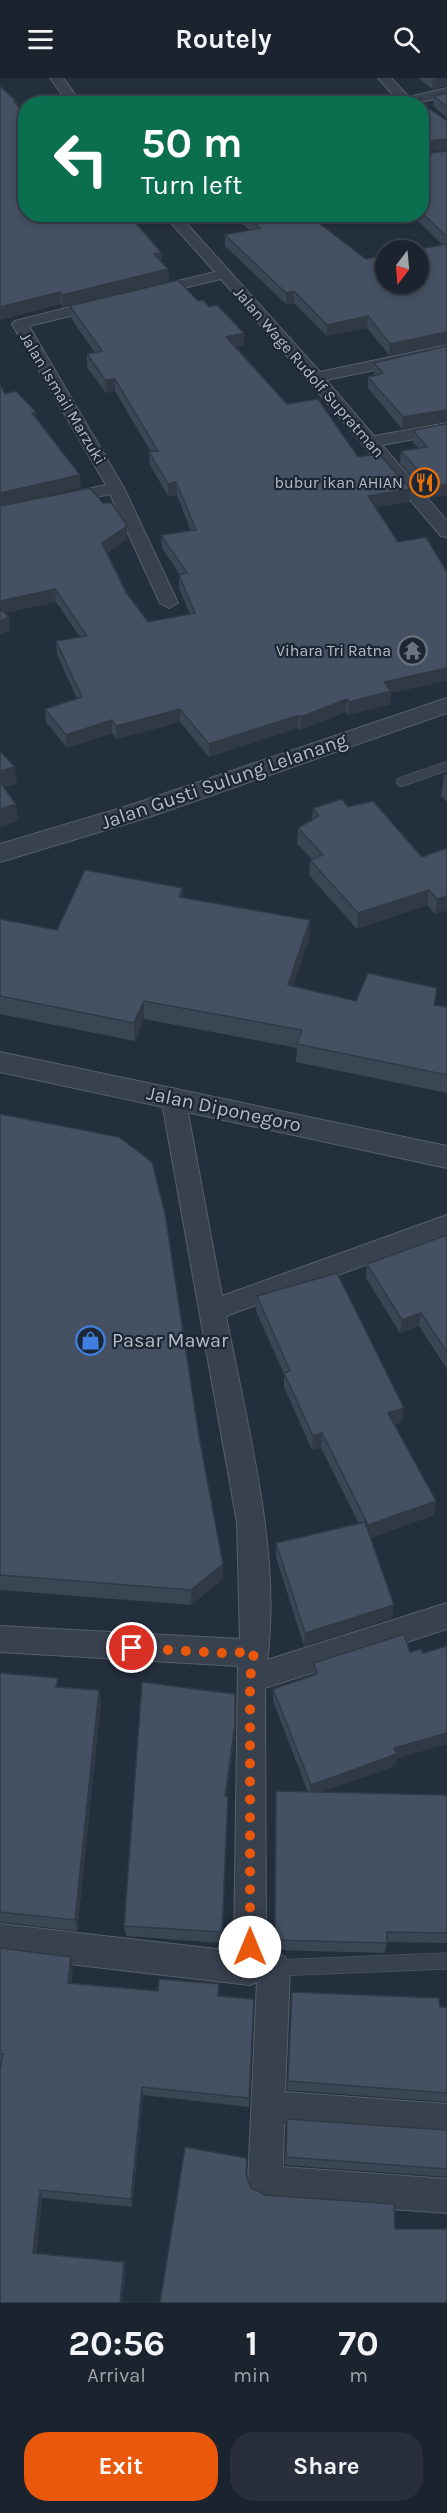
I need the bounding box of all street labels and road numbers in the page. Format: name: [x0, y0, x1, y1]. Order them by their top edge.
street label: Jalan Wage Rudolf Supratman: [230, 283, 388, 461]
street label: Jalan Ismail Marzuki: [16, 328, 110, 468]
street label: Jalan Gusti Sulung Lelanang: [98, 728, 350, 834]
street label: Jalan Diponegoro: [145, 1081, 303, 1137]

